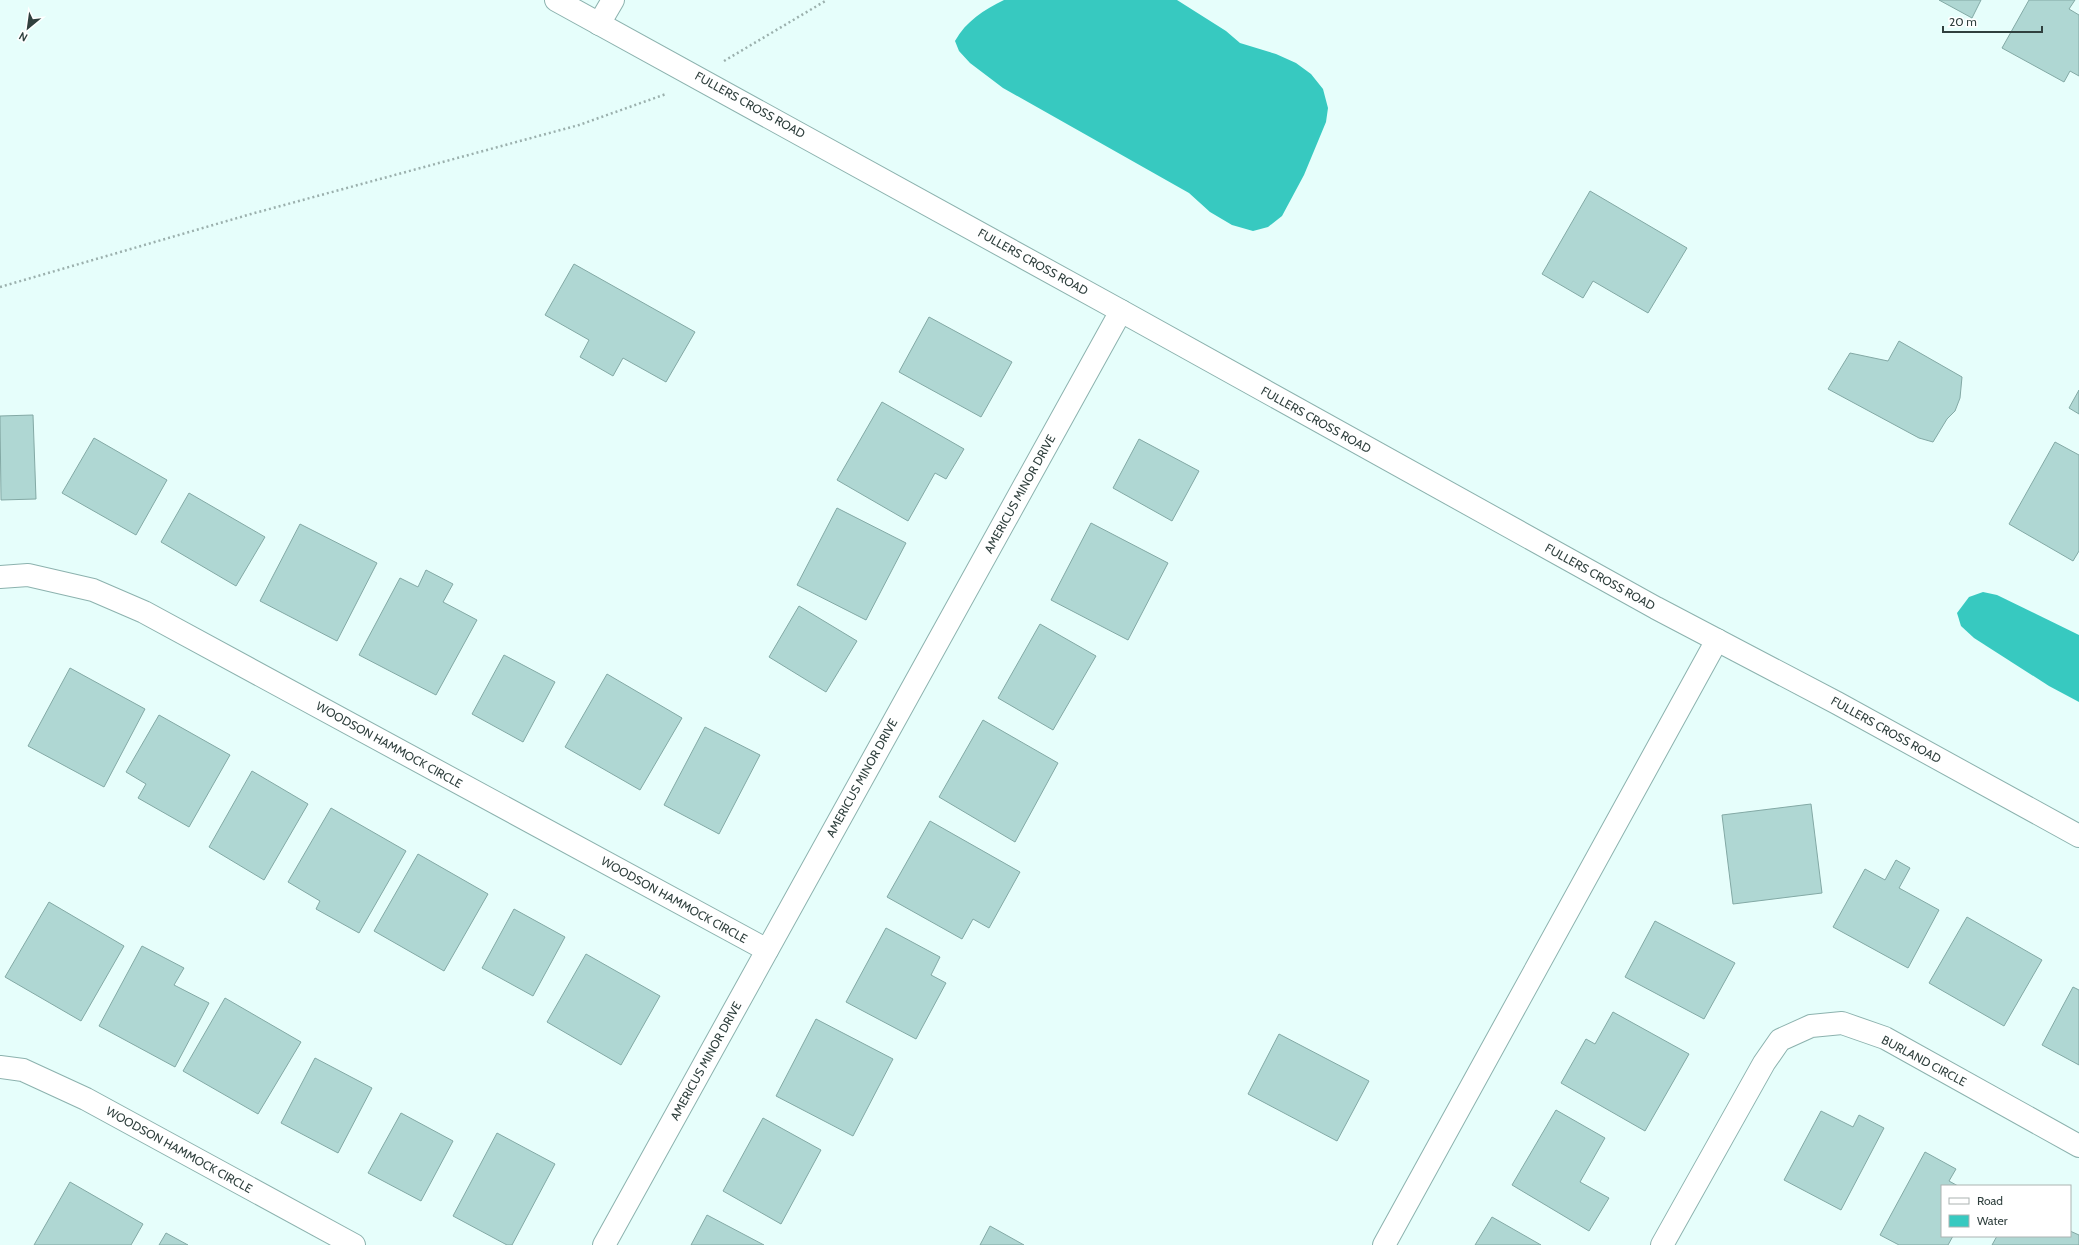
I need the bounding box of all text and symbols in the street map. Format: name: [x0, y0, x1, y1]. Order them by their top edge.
north arrow: [8, 8, 48, 48]
scale bar: [1943, 8, 2042, 34]
text: 20 m: [1949, 14, 1977, 29]
text: N: [16, 29, 30, 45]
street label: FULLERS CROSS ROAD: [693, 68, 808, 141]
street label: FULLERS CROSS ROAD: [976, 225, 1091, 298]
street label: FULLERS CROSS ROAD: [1259, 383, 1374, 456]
street label: AMERICUS MINOR DRIVE: [981, 432, 1059, 556]
street label: FULLERS CROSS ROAD: [1543, 540, 1658, 613]
street label: FULLERS CROSS ROAD: [1829, 693, 1944, 766]
street label: WOODSON HAMMOCK CIRCLE: [313, 698, 465, 791]
street label: AMERICUS MINOR DRIVE: [823, 716, 901, 840]
street label: WOODSON HAMMOCK CIRCLE: [598, 853, 750, 946]
street label: AMERICUS MINOR DRIVE: [667, 999, 745, 1123]
street label: BURLAND CIRCLE: [1879, 1032, 1970, 1089]
street label: WOODSON HAMMOCK CIRCLE: [103, 1103, 255, 1196]
legend: [1941, 1185, 2071, 1237]
text: Road: [1977, 1193, 2003, 1208]
text: Water: [1977, 1213, 2008, 1228]

